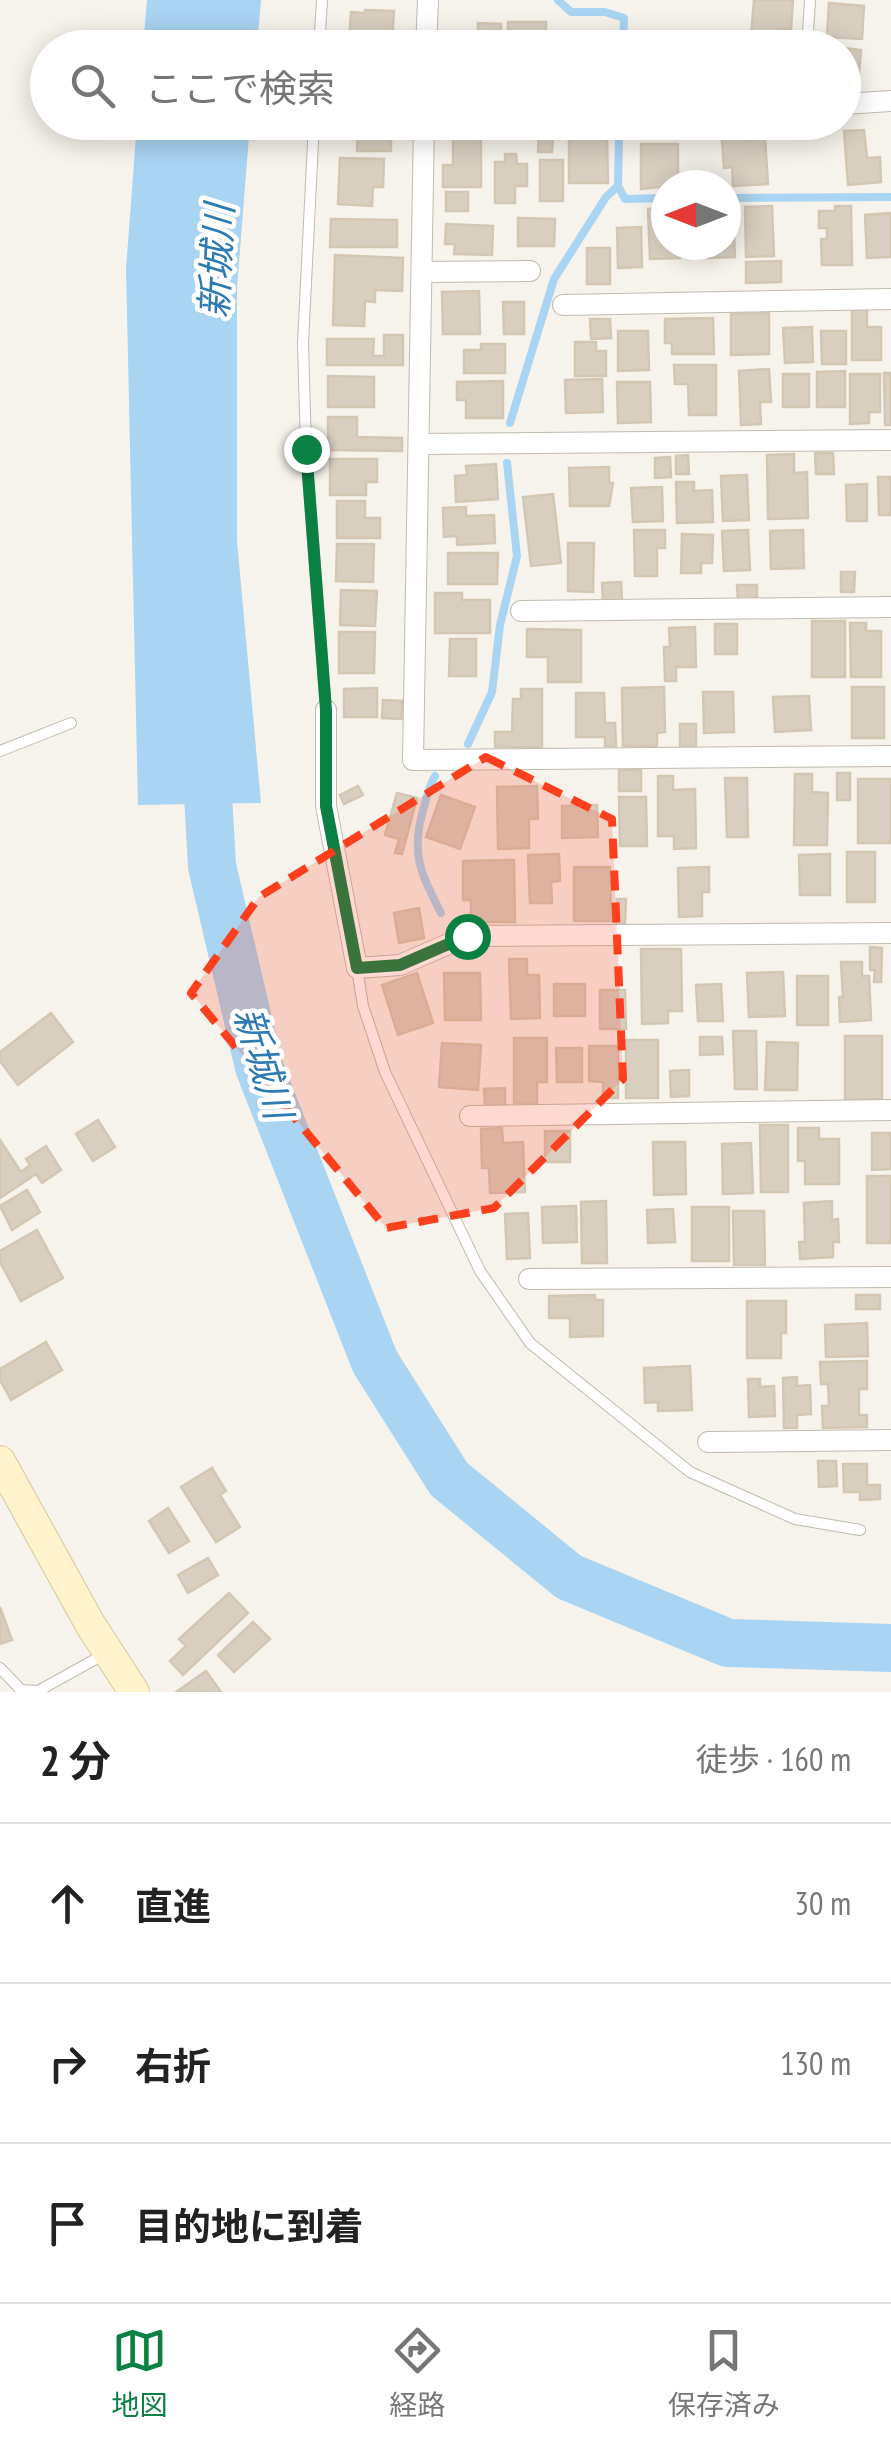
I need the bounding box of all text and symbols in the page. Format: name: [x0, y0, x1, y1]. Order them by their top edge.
search box: [30, 30, 861, 140]
icon: search: [65, 58, 120, 113]
text: ここで検索: [145, 63, 335, 112]
north arrow: [651, 170, 741, 260]
water label: 新城川: [188, 199, 243, 319]
route end: [284, 427, 330, 473]
route start: [445, 914, 491, 960]
water label: 新城川: [224, 1001, 306, 1128]
text: 2 分: [40, 1733, 111, 1788]
text: 徒歩 · 160 m: [696, 1738, 851, 1780]
icon: ahead: [40, 1876, 95, 1931]
text: 直進: [135, 1881, 211, 1930]
text: 30 m: [795, 1882, 851, 1924]
icon: right: [40, 2036, 95, 2091]
text: 右折: [135, 2041, 211, 2090]
text: 130 m: [780, 2042, 851, 2084]
icon: arrive: [40, 2196, 95, 2251]
text: 目的地に到着: [135, 2201, 363, 2250]
tab: 地図: [111, 2323, 167, 2423]
tab: 経路: [389, 2323, 446, 2423]
tab: 保存済み: [668, 2323, 780, 2423]

